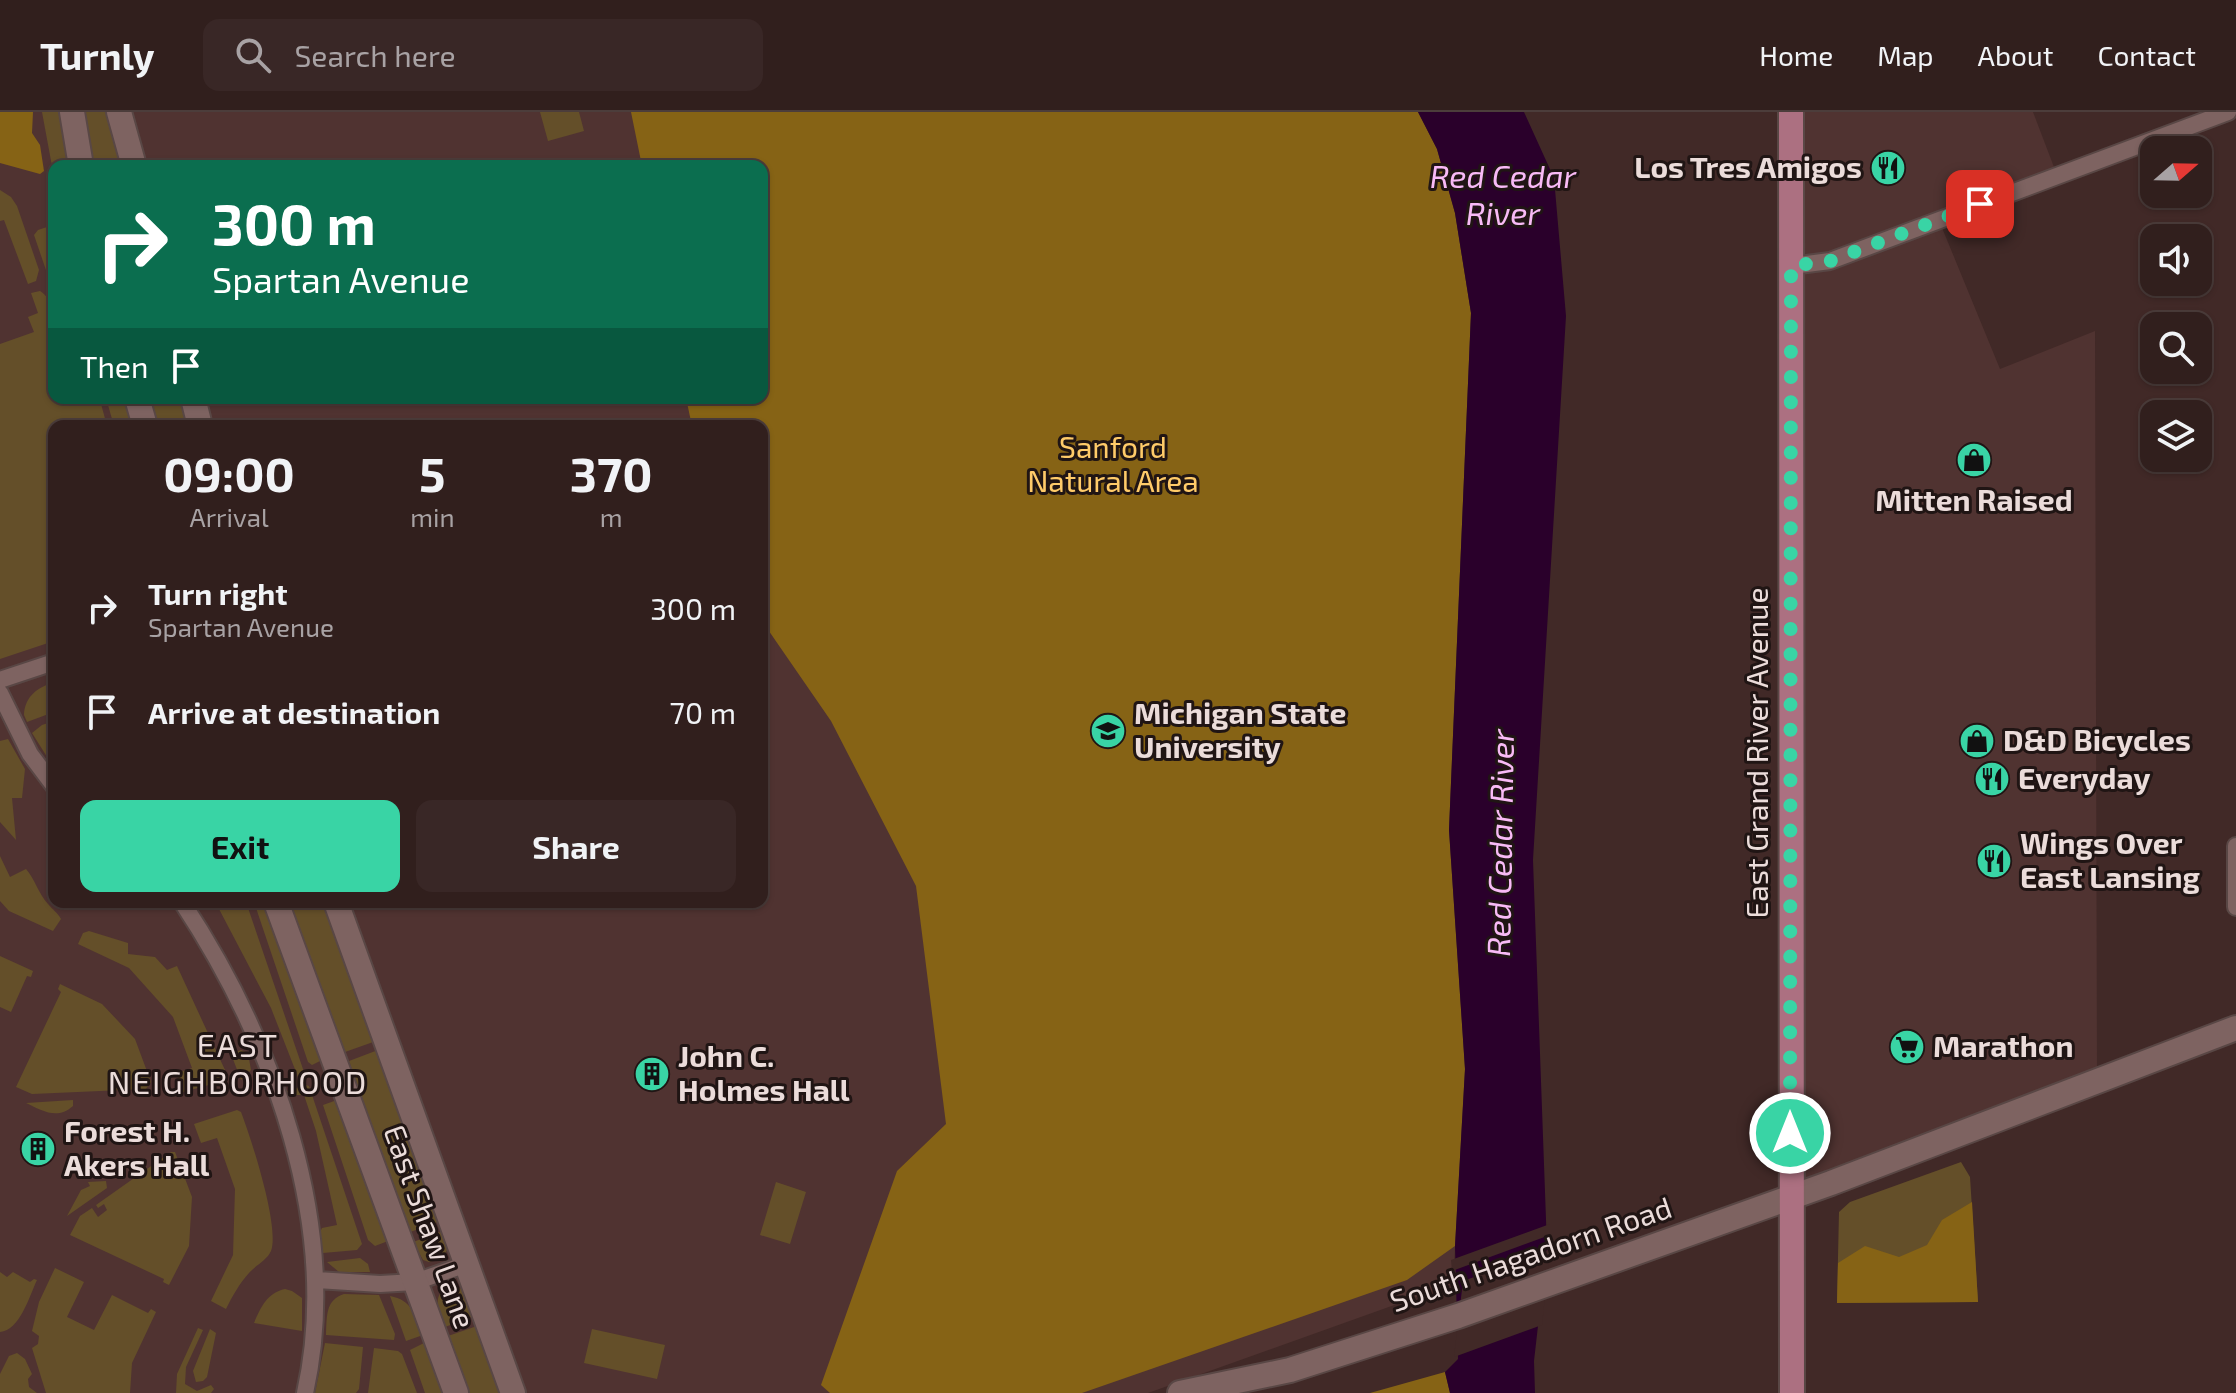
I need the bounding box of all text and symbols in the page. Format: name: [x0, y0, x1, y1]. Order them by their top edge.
search box: [203, 19, 763, 91]
text: Turnly: [40, 32, 155, 78]
icon: search: [231, 33, 275, 77]
text: Search here: [295, 37, 456, 73]
text: Home: [1759, 38, 1833, 72]
text: Map: [1877, 38, 1934, 72]
text: About: [1978, 38, 2053, 72]
text: Contact: [2097, 38, 2196, 72]
north arrow: [2140, 136, 2212, 208]
map controls: [2140, 136, 2212, 472]
place label: Los Tres Amigos: [1634, 148, 1862, 184]
restaurant icon: Los Tres Amigos: [1869, 149, 1907, 187]
water label: Red Cedar River: [1430, 156, 1578, 231]
pin: [1946, 170, 2014, 238]
icon: arrive: [1958, 182, 2002, 226]
text: 300 m: [212, 189, 376, 256]
icon: right: [80, 192, 184, 296]
button: sound: [2140, 224, 2212, 296]
text: Spartan Avenue: [212, 257, 469, 300]
button: search: [2140, 312, 2212, 384]
icon: arrive: [164, 344, 208, 388]
text: Then: [80, 348, 148, 384]
button: layers: [2140, 400, 2212, 472]
park label: Sanford Natural Area: [1027, 428, 1199, 498]
shop icon: Mitten Raised: [1955, 441, 1993, 479]
text: 09:00: [163, 444, 295, 502]
text: 5: [419, 444, 446, 502]
text: 370: [570, 444, 653, 502]
place label: Mitten Raised: [1875, 481, 2073, 517]
text: Arrival: [190, 501, 269, 532]
text: min: [410, 501, 455, 532]
text: m: [600, 501, 623, 532]
text: Turn right: [148, 575, 288, 611]
icon: right: [80, 586, 124, 630]
street label: East Grand River Avenue: [1738, 588, 1774, 919]
text: 300 m: [650, 590, 736, 626]
text: Spartan Avenue: [148, 611, 334, 642]
icon: arrive: [80, 690, 124, 734]
text: Arrive at destination: [148, 694, 440, 730]
text: 70 m: [670, 694, 736, 730]
place label: Michigan State University: [1134, 694, 1346, 765]
school or university icon: Michigan State University: [1089, 712, 1127, 750]
place label: D&D Bicycles: [2003, 721, 2191, 758]
shop icon: D&D Bicycles: [1958, 722, 1996, 760]
water label: Red Cedar River: [1478, 728, 1520, 957]
place label: Everyday: [2018, 759, 2150, 796]
restaurant icon: Everyday: [1973, 760, 2011, 798]
button: Exit: [80, 800, 400, 892]
button: Share: [416, 800, 736, 892]
place label: Wings Over East Lansing: [2020, 824, 2201, 894]
restaurant icon: Wings Over East Lansing: [1975, 842, 2013, 880]
district label: EAST NEIGHBORHOOD: [108, 1025, 368, 1100]
place label: Marathon: [1933, 1027, 2073, 1063]
supermarket icon: Marathon: [1888, 1028, 1926, 1066]
place label: John C. Holmes Hall: [678, 1037, 850, 1107]
building icon: John C. Holmes Hall: [633, 1055, 671, 1093]
position arrow: [1748, 1091, 1832, 1175]
place label: Forest H. Akers Hall: [64, 1112, 210, 1182]
street label: East Shaw Lane: [377, 1120, 484, 1333]
building icon: Forest H. Akers Hall: [19, 1130, 57, 1168]
street label: South Hagadorn Road: [1385, 1188, 1676, 1318]

